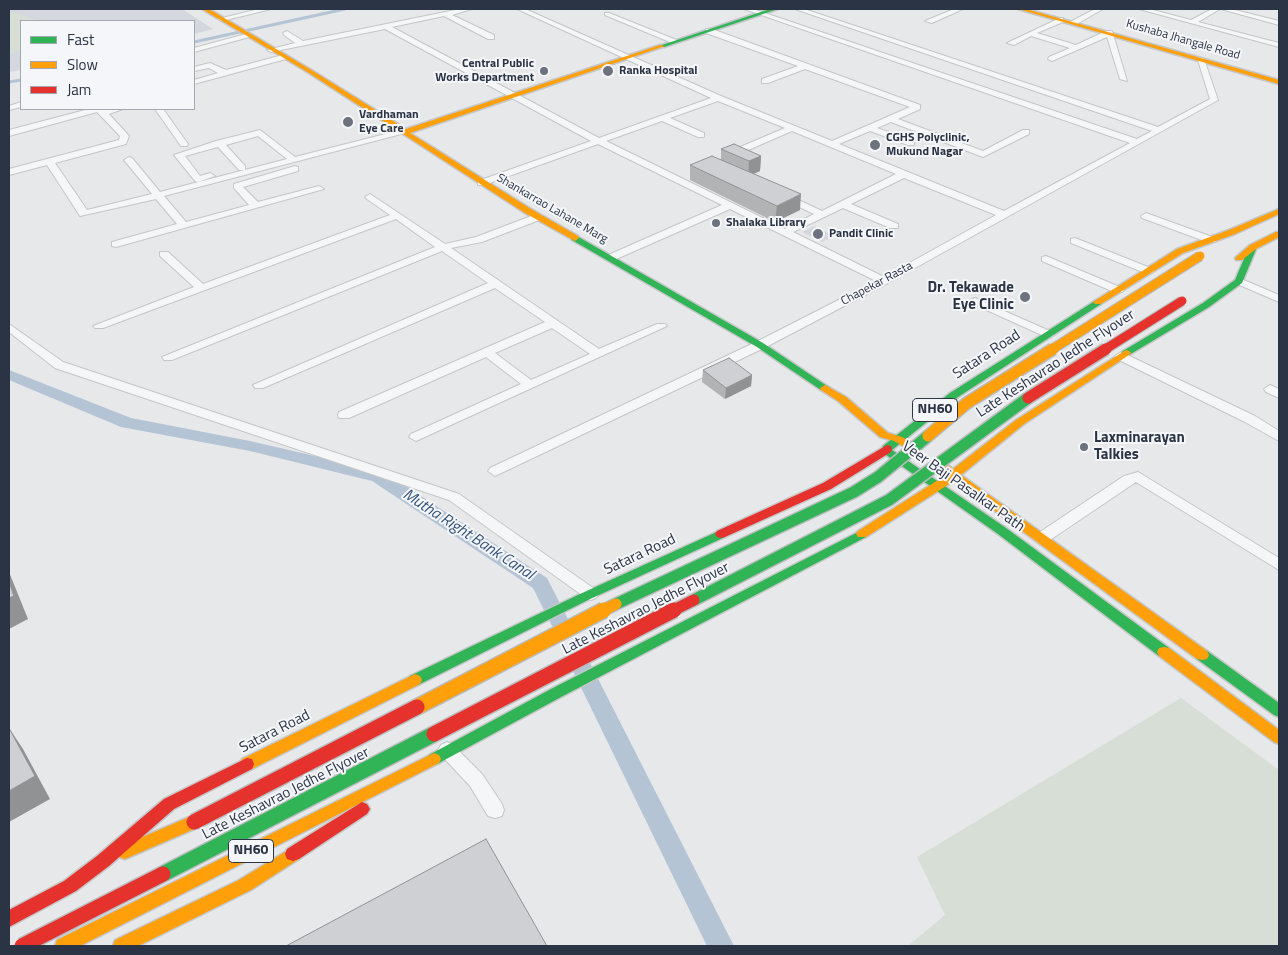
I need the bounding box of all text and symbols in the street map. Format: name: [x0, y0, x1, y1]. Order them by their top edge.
street label: Kushaba Jhangale Road: [1124, 17, 1242, 63]
legend: [20, 20, 195, 110]
text: Fast: [67, 28, 94, 51]
text: Slow: [67, 53, 98, 76]
place label: Central Public Works Department: [435, 57, 534, 85]
marker: Ranka Hospital: [601, 64, 615, 78]
place label: Ranka Hospital: [619, 64, 698, 78]
marker: Central Public Works Department: [538, 65, 550, 77]
text: Jam: [67, 78, 91, 101]
place label: Vardhaman Eye Care: [359, 108, 419, 136]
marker: Vardhaman Eye Care: [341, 115, 355, 129]
place label: CGHS Polyclinic, Mukund Nagar: [886, 131, 970, 159]
marker: CGHS Polyclinic, Mukund Nagar: [868, 138, 882, 152]
street label: Shankarrao Lahane Marg: [494, 171, 610, 247]
place label: Shalaka Library: [726, 216, 806, 230]
marker: Shalaka Library: [710, 217, 722, 229]
marker: Pandit Clinic: [811, 227, 825, 241]
place label: Pandit Clinic: [829, 227, 893, 241]
street label: Chapekar Rasta: [839, 259, 915, 309]
place label: Dr. Tekawade Eye Clinic: [928, 279, 1014, 314]
marker: Dr. Tekawade Eye Clinic: [1018, 290, 1032, 304]
street label: Late Keshavrao Jedhe Flyover: [973, 306, 1139, 422]
street label: Satara Road: [950, 327, 1024, 383]
road number: NH60: [912, 398, 958, 422]
place label: Laxminarayan Talkies: [1094, 429, 1185, 464]
street label: Veer Baji Pasalkar Path: [898, 438, 1028, 536]
marker: Laxminarayan Talkies: [1078, 441, 1090, 453]
water label: Mutha Right Bank Canal: [399, 485, 537, 585]
street label: Satara Road: [601, 531, 679, 579]
street label: Late Keshavrao Jedhe Flyover: [559, 559, 733, 659]
street label: Satara Road: [237, 707, 313, 757]
street label: Late Keshavrao Jedhe Flyover: [199, 744, 373, 844]
road number: NH60: [228, 839, 274, 862]

